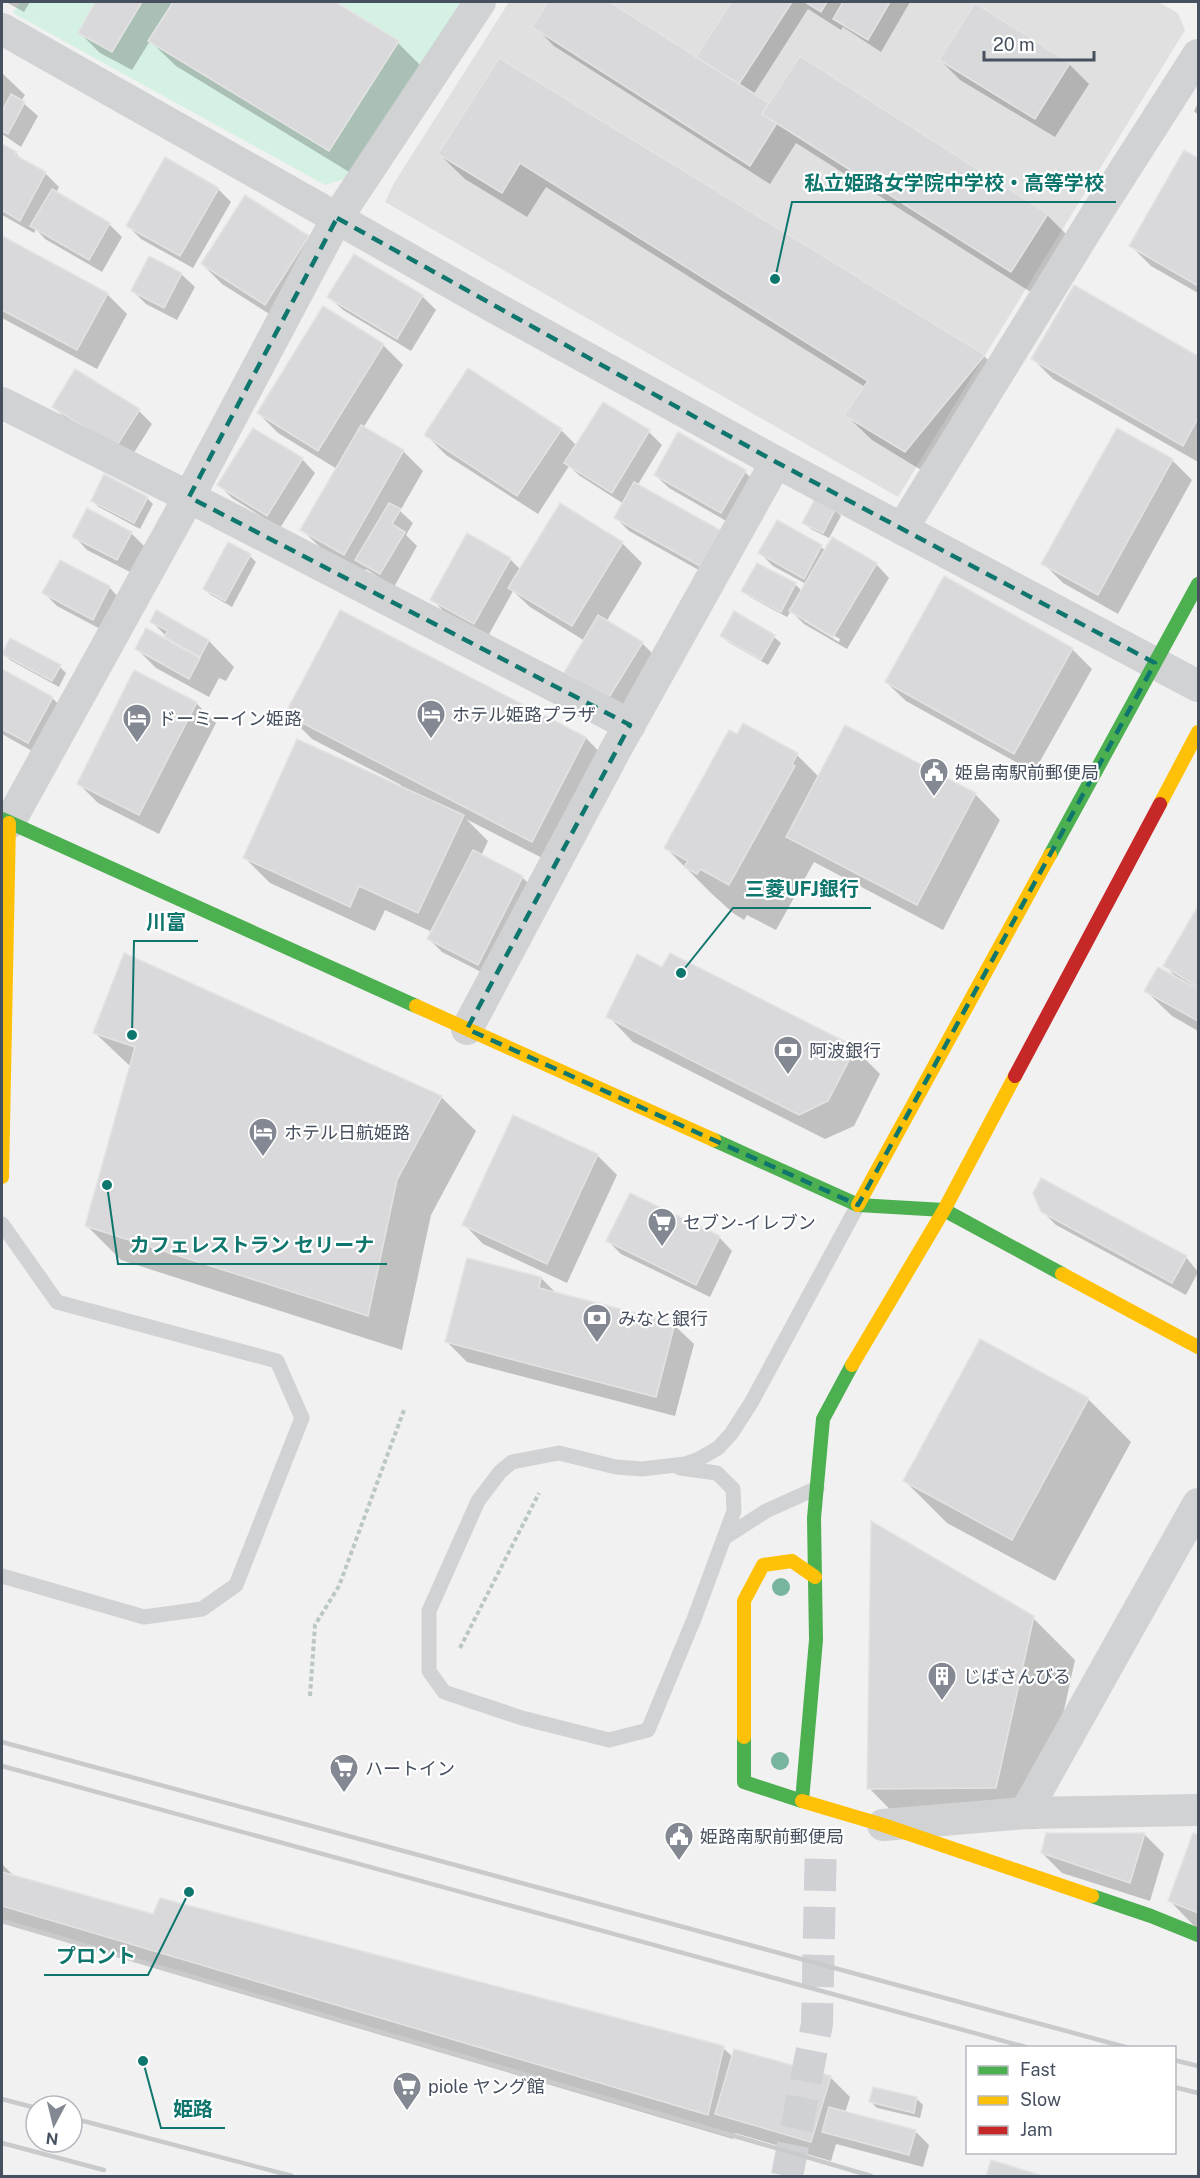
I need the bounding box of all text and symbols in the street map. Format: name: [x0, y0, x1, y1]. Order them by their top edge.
scale bar: [984, 24, 1094, 62]
text: 20 m: [993, 34, 1035, 55]
callout: 私立姫路女学院中学校・高等学校: [792, 164, 1116, 202]
text: 私立姫路女学院中学校・高等学校: [804, 171, 1104, 195]
hotel icon: ホテル姫路プラザ: [415, 698, 447, 740]
hotel icon: ドーミーイン姫路: [121, 702, 153, 744]
place label: ホテル姫路プラザ: [452, 704, 596, 725]
place label: ドーミーイン姫路: [158, 708, 302, 729]
public building icon: 姫島南駅前郵便局: [918, 756, 950, 798]
place label: 姫島南駅前郵便局: [955, 762, 1099, 783]
callout: 三菱UFJ銀行: [733, 870, 871, 908]
text: 三菱UFJ銀行: [745, 877, 859, 901]
callout: 川富: [134, 903, 198, 941]
text: 川富: [146, 910, 186, 934]
bank icon: 阿波銀行: [772, 1034, 804, 1076]
place label: 阿波銀行: [809, 1040, 881, 1061]
hotel icon: ホテル日航姫路: [247, 1116, 279, 1158]
place label: ホテル日航姫路: [284, 1122, 410, 1143]
supermarket icon: セブン-イレブン: [646, 1206, 678, 1248]
place label: セブン-イレブン: [683, 1212, 816, 1233]
callout: カフェレストラン セリーナ: [118, 1226, 387, 1264]
text: カフェレストラン セリーナ: [130, 1233, 374, 1257]
bank icon: みなと銀行: [581, 1302, 613, 1344]
place label: みなと銀行: [618, 1308, 708, 1329]
building icon: じばさんびる: [926, 1660, 958, 1702]
place label: じばさんびる: [963, 1666, 1071, 1687]
supermarket icon: ハートイン: [328, 1752, 360, 1794]
place label: ハートイン: [365, 1758, 455, 1779]
public building icon: 姫路南駅前郵便局: [663, 1820, 695, 1862]
place label: 姫路南駅前郵便局: [700, 1826, 844, 1847]
callout: プロント: [44, 1937, 148, 1975]
text: プロント: [56, 1944, 136, 1968]
legend: [966, 2046, 1176, 2154]
text: Fast: [1020, 2059, 1056, 2080]
supermarket icon: piole ヤング館: [391, 2070, 423, 2112]
place label: piole ヤング館: [428, 2076, 545, 2097]
text: Slow: [1020, 2089, 1061, 2110]
callout: 姫路: [161, 2090, 225, 2128]
north arrow: [24, 2094, 84, 2154]
text: 姫路: [173, 2097, 213, 2121]
text: Jam: [1020, 2119, 1053, 2140]
text: N: [45, 2128, 60, 2149]

